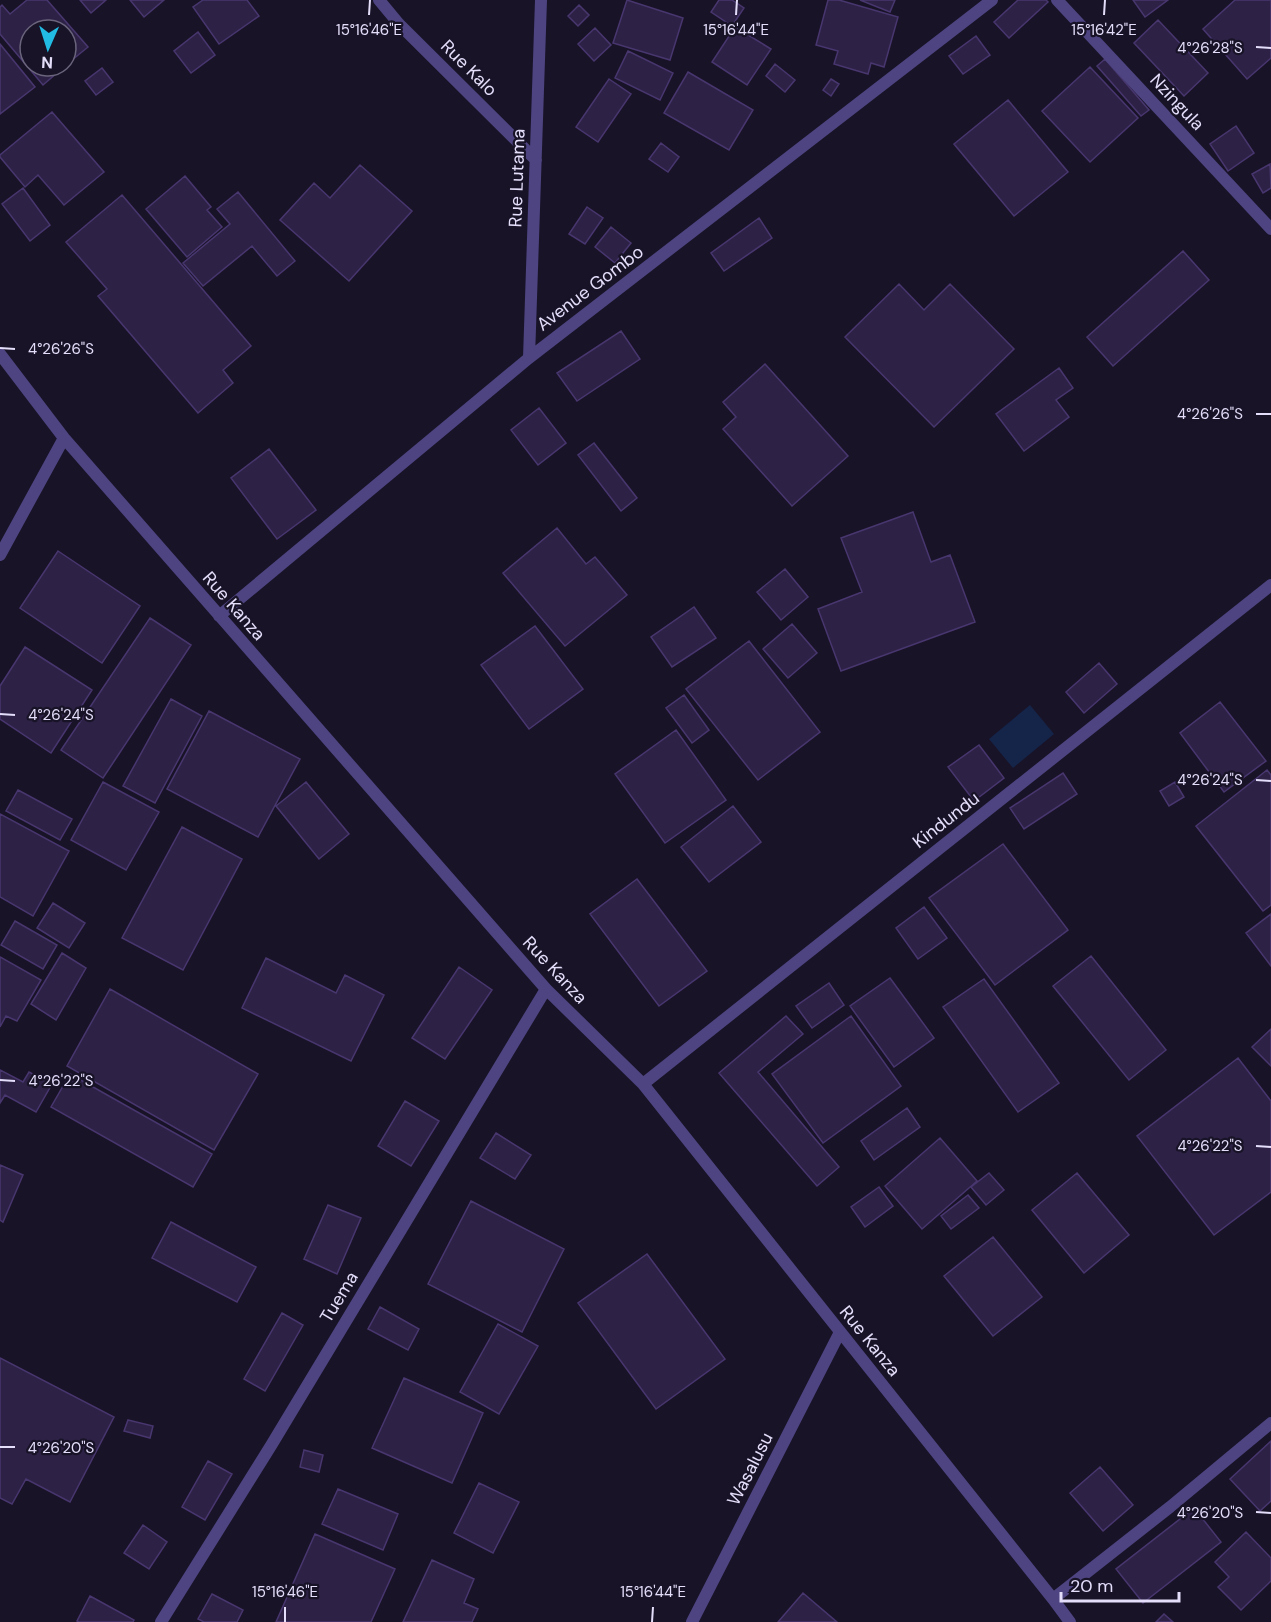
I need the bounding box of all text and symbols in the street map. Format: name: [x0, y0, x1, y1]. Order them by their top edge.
north arrow: [18, 18, 78, 78]
text: 15°16'46"E: [336, 20, 402, 40]
text: 15°16'44"E: [703, 20, 769, 40]
text: 15°16'42"E: [1071, 20, 1137, 40]
street label: Rue Kalo: [436, 35, 502, 101]
text: 4°26'28"S: [1177, 38, 1243, 58]
text: N: [41, 52, 54, 73]
street label: Nzingula: [1145, 68, 1209, 136]
street label: Rue Lutama: [503, 128, 531, 228]
street label: Avenue Gombo: [532, 240, 648, 336]
text: 4°26'26"S: [28, 339, 94, 359]
text: 4°26'26"S: [1177, 404, 1243, 424]
street label: Rue Kanza: [197, 566, 271, 646]
text: 4°26'24"S: [28, 705, 94, 725]
text: 4°26'24"S: [1177, 770, 1243, 790]
street label: Kindundu: [908, 786, 984, 854]
street label: Rue Kanza: [517, 931, 593, 1009]
text: 4°26'22"S: [28, 1071, 94, 1091]
text: 4°26'22"S: [1177, 1136, 1243, 1156]
street label: Tuema: [314, 1267, 364, 1327]
street label: Rue Kanza: [834, 1301, 906, 1381]
street label: Wasalusu: [721, 1428, 779, 1510]
text: 4°26'20"S: [28, 1438, 95, 1458]
text: 4°26'20"S: [1177, 1503, 1244, 1523]
scale bar: [1061, 1565, 1180, 1603]
text: 20 m: [1070, 1574, 1113, 1598]
text: 15°16'46"E: [252, 1582, 318, 1602]
text: 15°16'44"E: [620, 1582, 686, 1602]

